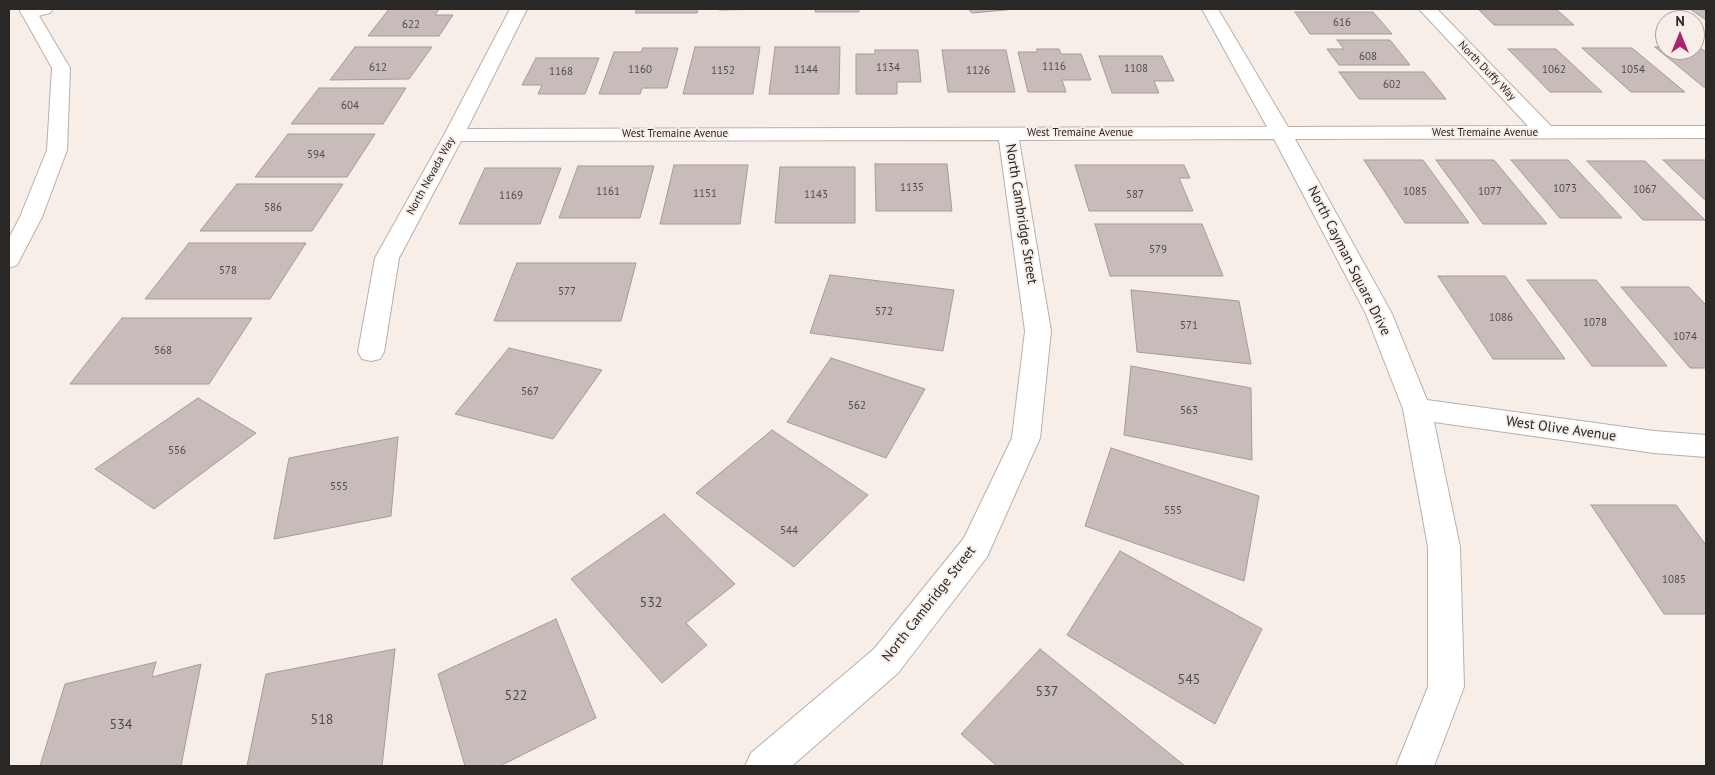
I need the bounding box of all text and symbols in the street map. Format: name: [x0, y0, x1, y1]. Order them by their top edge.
north arrow: [1655, 10, 1705, 60]
text: N: [1675, 12, 1685, 30]
house number: 616: [1333, 16, 1351, 30]
house number: 622: [402, 18, 420, 32]
street label: North Duffy Way: [1455, 39, 1519, 103]
house number: 608: [1359, 50, 1377, 64]
house number: 1116: [1042, 60, 1066, 74]
house number: 612: [369, 61, 387, 75]
house number: 1134: [876, 61, 900, 75]
house number: 1108: [1124, 62, 1148, 76]
house number: 1160: [628, 63, 652, 77]
house number: 1144: [794, 63, 818, 77]
house number: 1062: [1542, 63, 1566, 77]
house number: 1054: [1621, 63, 1645, 77]
house number: 1152: [711, 64, 735, 78]
house number: 1126: [966, 64, 990, 78]
house number: 1168: [549, 65, 573, 79]
house number: 602: [1383, 78, 1401, 92]
house number: 604: [341, 99, 359, 113]
street label: West Tremaine Avenue: [1027, 126, 1133, 140]
street label: West Tremaine Avenue: [1432, 126, 1538, 140]
street label: West Tremaine Avenue: [622, 127, 728, 141]
street label: North Nevada Way: [404, 135, 458, 217]
street label: North Cambridge Street: [1002, 143, 1040, 285]
house number: 594: [307, 148, 325, 162]
house number: 1135: [900, 181, 924, 195]
house number: 1073: [1553, 182, 1577, 196]
street label: North Cayman Square Drive: [1304, 183, 1394, 339]
house number: 1067: [1633, 183, 1657, 197]
house number: 1161: [596, 185, 620, 199]
house number: 1085: [1403, 185, 1427, 199]
house number: 1077: [1478, 185, 1502, 199]
house number: 1151: [693, 187, 717, 201]
house number: 1143: [804, 188, 828, 202]
house number: 587: [1126, 188, 1144, 202]
house number: 1169: [499, 189, 523, 203]
house number: 586: [264, 201, 282, 215]
house number: 579: [1149, 243, 1167, 257]
house number: 578: [219, 264, 237, 278]
house number: 577: [558, 285, 576, 299]
house number: 572: [875, 305, 893, 319]
house number: 1086: [1489, 311, 1513, 325]
house number: 1078: [1583, 316, 1607, 330]
house number: 571: [1180, 319, 1198, 333]
house number: 1074: [1673, 330, 1697, 344]
house number: 568: [154, 344, 172, 358]
house number: 567: [521, 385, 539, 399]
house number: 562: [848, 399, 866, 413]
house number: 563: [1180, 404, 1198, 418]
street label: West Olive Avenue: [1505, 413, 1617, 445]
house number: 556: [168, 444, 186, 458]
house number: 555: [330, 480, 348, 494]
house number: 555: [1164, 504, 1182, 518]
house number: 544: [780, 524, 798, 538]
street label: North Cambridge Street: [879, 543, 979, 665]
house number: 1085: [1662, 573, 1686, 587]
house number: 532: [640, 595, 662, 611]
house number: 545: [1178, 672, 1200, 688]
house number: 537: [1036, 684, 1058, 700]
house number: 522: [505, 688, 527, 704]
house number: 518: [311, 712, 333, 728]
house number: 534: [110, 717, 132, 733]

